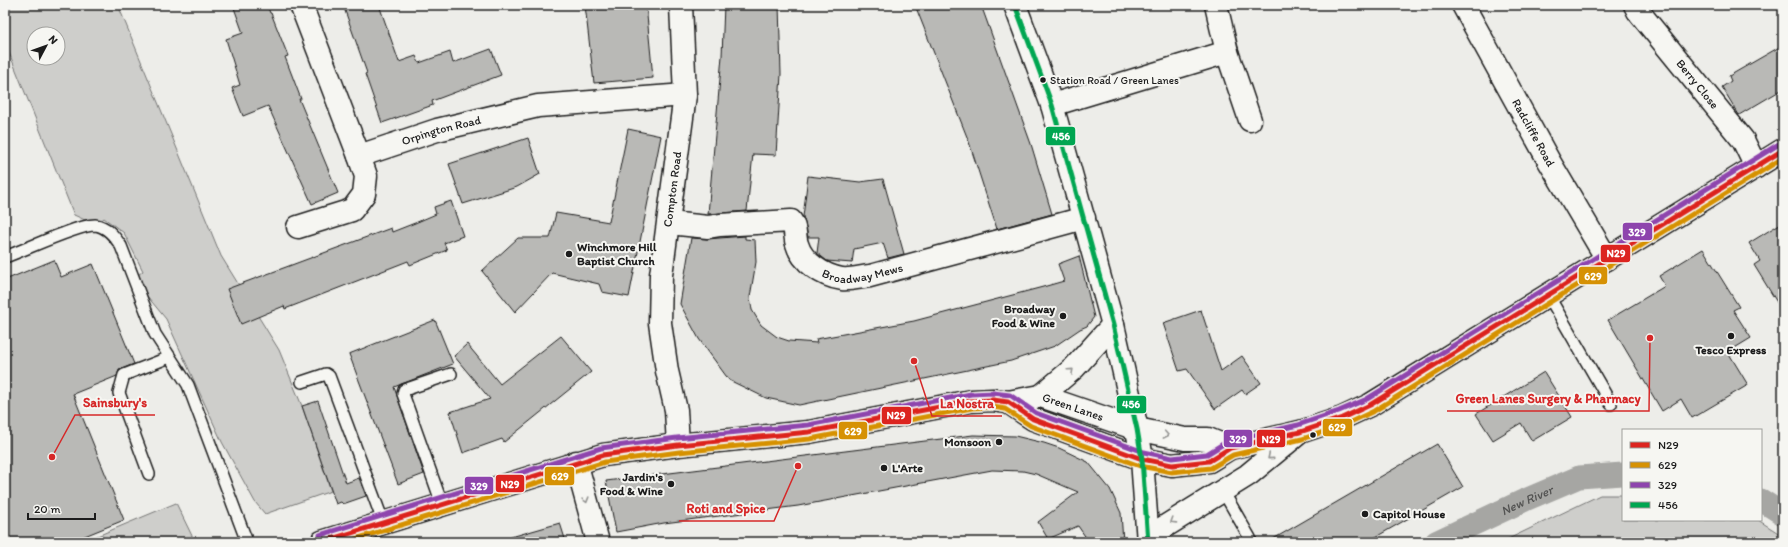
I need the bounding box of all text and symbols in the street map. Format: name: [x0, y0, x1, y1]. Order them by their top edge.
north arrow: [26, 26, 66, 66]
text: N: [46, 33, 61, 47]
street label: Berry Close: [1673, 57, 1722, 112]
place label: Station Road / Green Lanes: [1050, 74, 1179, 87]
marker: Station Road / Green Lanes: [1038, 75, 1048, 85]
street label: Radcliffe Road: [1509, 97, 1558, 170]
street label: Orpington Road: [400, 113, 483, 148]
line badge: 456: [1045, 126, 1076, 146]
text: 456: [1052, 130, 1070, 143]
street label: Compton Road: [660, 150, 684, 228]
line badge: 329: [1622, 222, 1653, 241]
text: 329: [1628, 226, 1646, 239]
place label: Winchmore Hill Baptist Church: [577, 240, 657, 269]
line badge: N29: [1600, 244, 1631, 263]
text: N29: [1607, 247, 1626, 260]
marker: Winchmore Hill Baptist Church: [564, 249, 574, 259]
street label: Broadway Mews: [820, 260, 904, 286]
line badge: 629: [1578, 266, 1608, 285]
text: 629: [1584, 270, 1602, 283]
place label: Broadway Food & Wine: [992, 302, 1055, 330]
marker: Broadway Food & Wine: [1058, 311, 1068, 321]
marker: Tesco Express: [1726, 331, 1736, 341]
place label: Tesco Express: [1695, 343, 1767, 358]
one-way arrow: [1066, 368, 1073, 375]
callout: Green Lanes Surgery & Pharmacy: [1447, 386, 1649, 411]
callout: Sainsbury's: [75, 390, 155, 415]
street label: Green Lanes: [1041, 390, 1105, 424]
callout: La Nostra: [932, 391, 1002, 416]
text: Green Lanes Surgery & Pharmacy: [1455, 391, 1641, 407]
text: Sainsbury's: [83, 395, 147, 411]
line badge: 456: [1116, 395, 1147, 414]
text: La Nostra: [940, 396, 994, 411]
text: 456: [1122, 398, 1140, 411]
line badge: N29: [881, 406, 912, 425]
text: N29: [887, 409, 906, 422]
line badge: 629: [1322, 418, 1353, 437]
line badge: 629: [838, 421, 868, 440]
text: 629: [1328, 421, 1346, 434]
text: 629: [844, 425, 862, 438]
line badge: 329: [1223, 429, 1253, 448]
line badge: N29: [1256, 429, 1286, 448]
legend: [1622, 429, 1762, 521]
unlabelled marker: [1308, 430, 1318, 440]
one-way arrow: [1163, 431, 1169, 439]
text: 329: [1229, 433, 1247, 446]
text: N29: [1262, 433, 1281, 446]
place label: Monsoon: [944, 435, 991, 449]
marker: Monsoon: [994, 437, 1004, 447]
text: N29: [1658, 438, 1679, 452]
one-way arrow: [1267, 452, 1274, 459]
text: 629: [1658, 458, 1677, 472]
place label: L'Arte: [892, 461, 923, 475]
marker: L'Arte: [879, 463, 889, 473]
line badge: 629: [544, 466, 575, 486]
text: 629: [551, 470, 569, 483]
place label: Jardin's Food & Wine: [600, 470, 664, 498]
line badge: N29: [495, 474, 525, 493]
line badge: 329: [464, 476, 494, 495]
text: N29: [501, 478, 520, 491]
text: 329: [1658, 478, 1677, 492]
marker: Jardin's Food & Wine: [666, 479, 676, 489]
text: 329: [470, 480, 488, 493]
water label: New River: [1498, 481, 1557, 518]
scale bar: [28, 495, 95, 521]
one-way arrow: [582, 496, 590, 503]
callout: Roti and Spice: [679, 496, 774, 521]
text: 456: [1658, 498, 1678, 512]
text: Roti and Spice: [687, 501, 765, 517]
text: 20 m: [34, 502, 61, 516]
place label: Capitol House: [1373, 507, 1445, 522]
marker: Capitol House: [1360, 509, 1370, 519]
one-way arrow: [1170, 517, 1177, 524]

